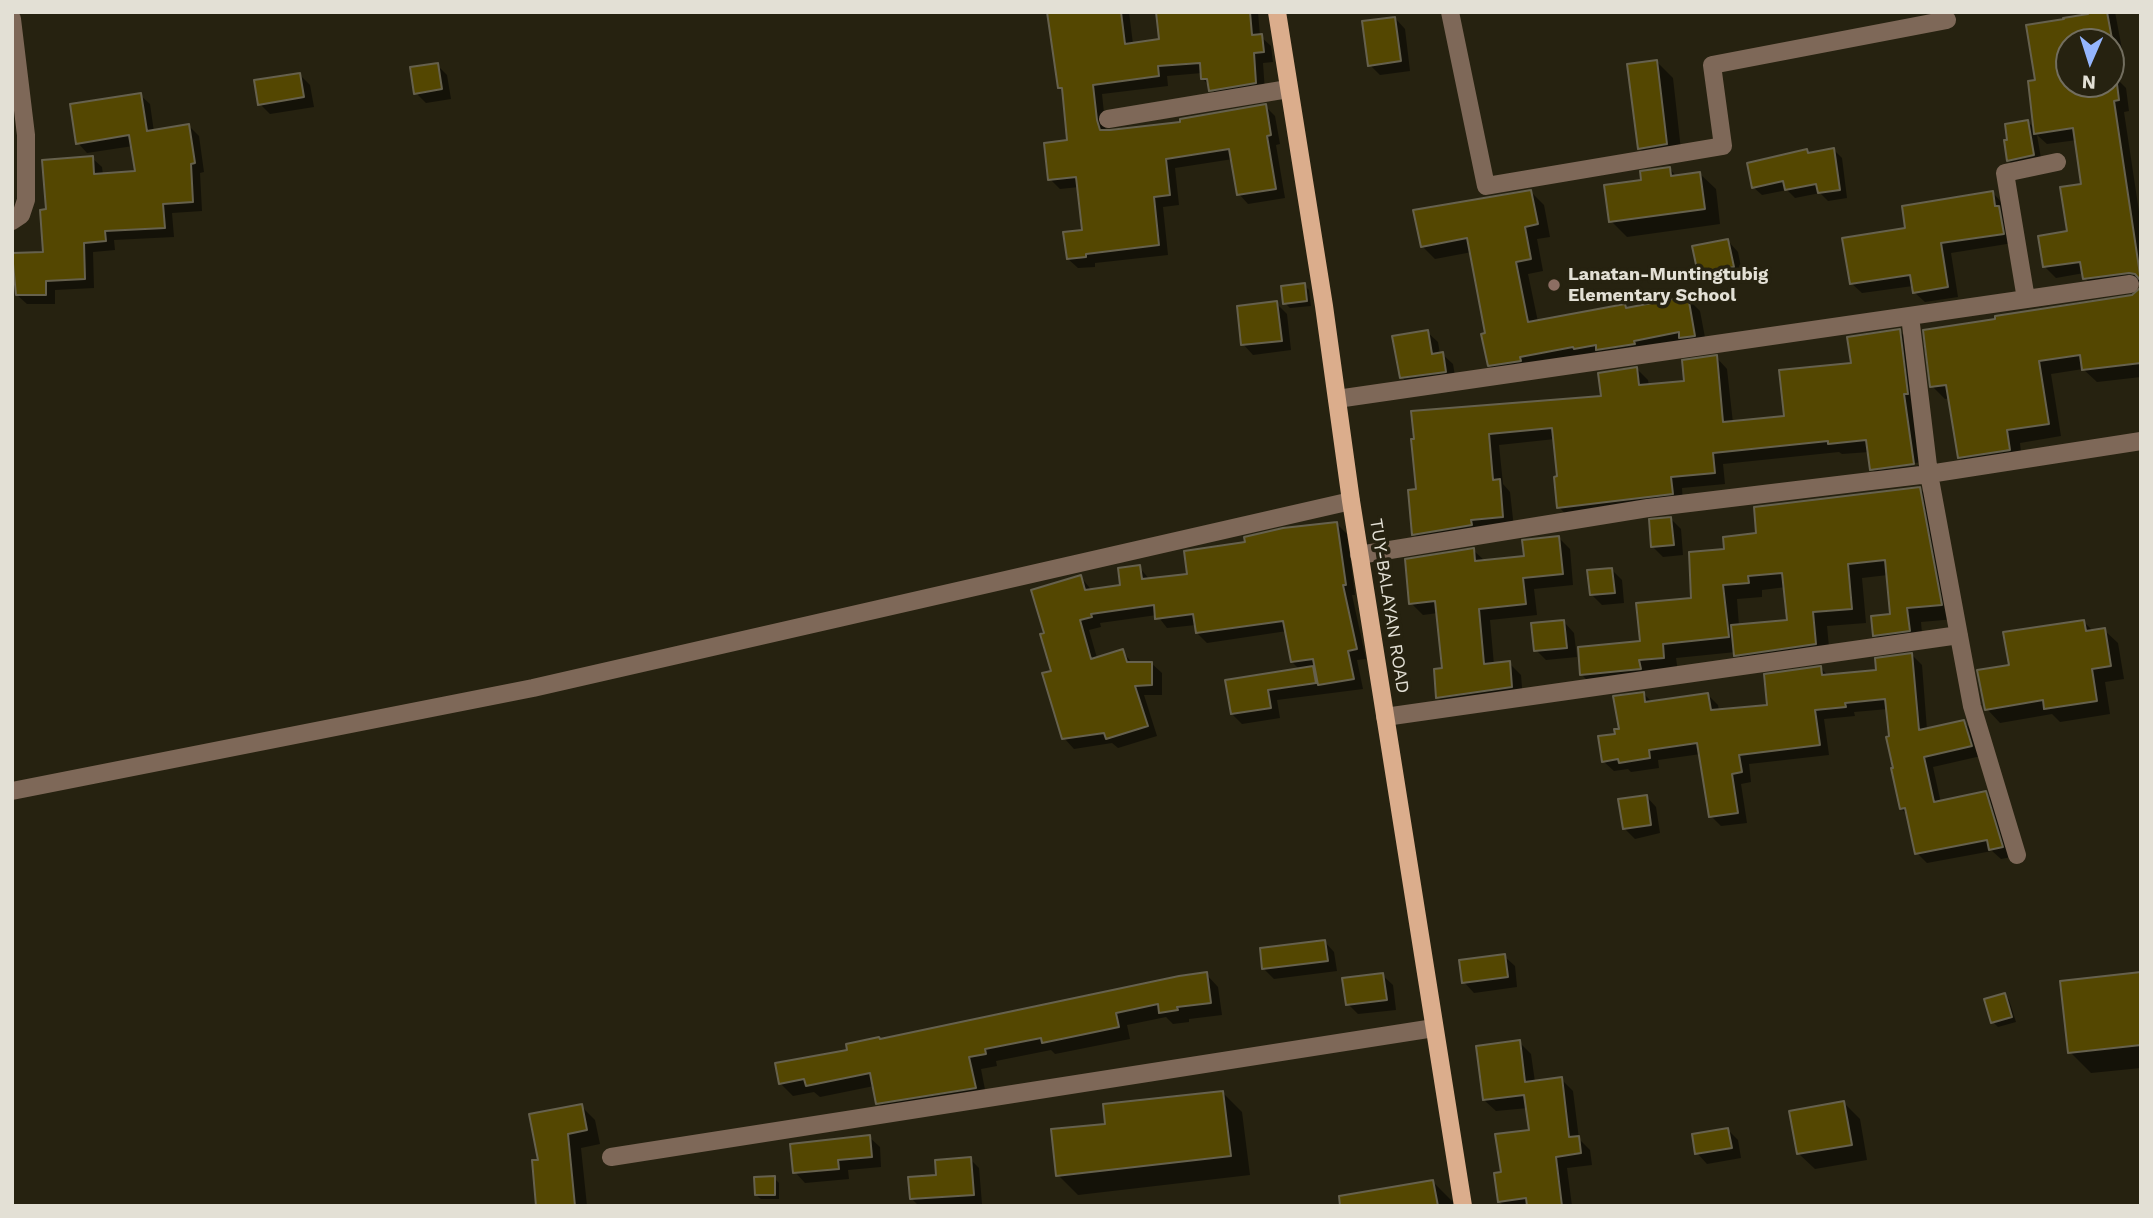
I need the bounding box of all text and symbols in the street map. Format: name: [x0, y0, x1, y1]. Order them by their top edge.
north arrow: [2055, 28, 2125, 98]
text: N: [2081, 71, 2097, 94]
place label: Lanatan-Muntingtubig Elementary School: [1568, 264, 1768, 306]
marker: Lanatan-Muntingtubig Elementary School: [1546, 277, 1562, 293]
street label: TUY-BALAYAN ROAD: [1365, 517, 1413, 695]

